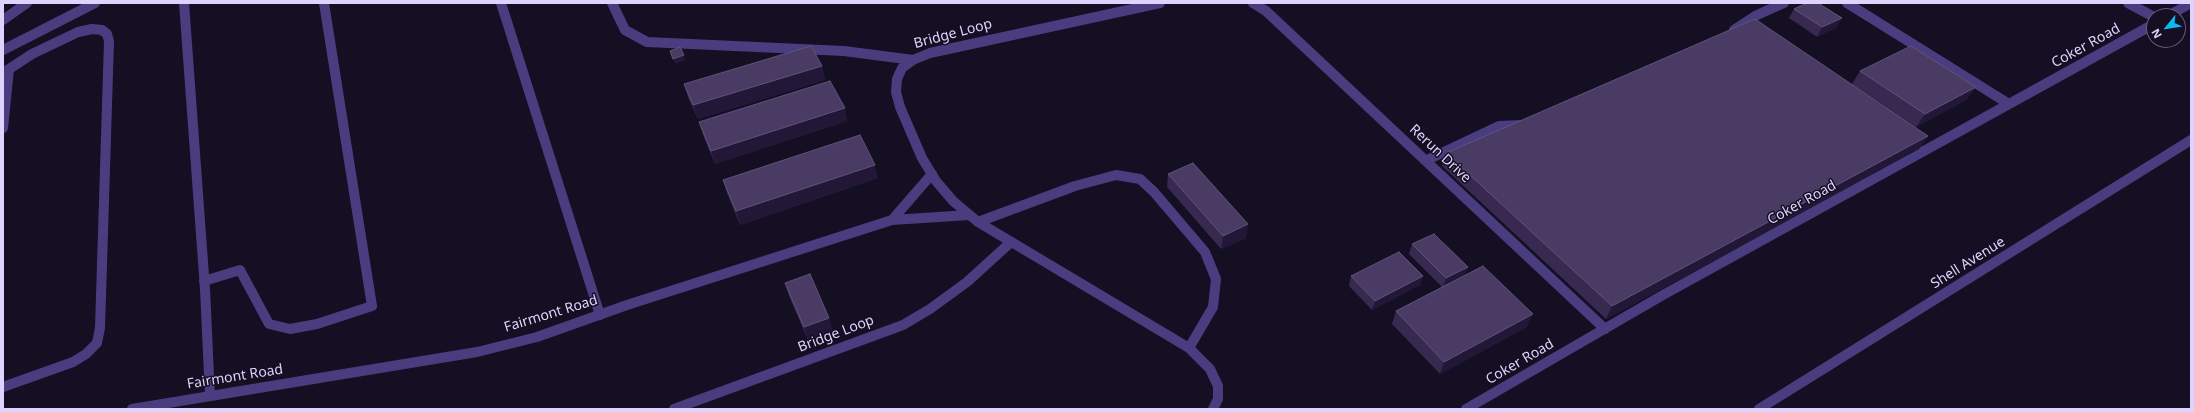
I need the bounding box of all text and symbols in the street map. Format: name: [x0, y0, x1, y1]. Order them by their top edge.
north arrow: [2146, 8, 2186, 48]
street label: Bridge Loop: [912, 16, 994, 52]
street label: Coker Road: [2049, 20, 2123, 72]
text: N: [2147, 26, 2165, 41]
street label: Rerun Drive: [1406, 121, 1474, 187]
street label: Coker Road: [1765, 177, 1839, 229]
street label: Shell Avenue: [1928, 234, 2008, 292]
street label: Fairmont Road: [502, 292, 600, 336]
street label: Bridge Loop: [796, 312, 876, 356]
street label: Coker Road: [1483, 336, 1557, 388]
street label: Fairmont Road: [186, 361, 284, 393]

